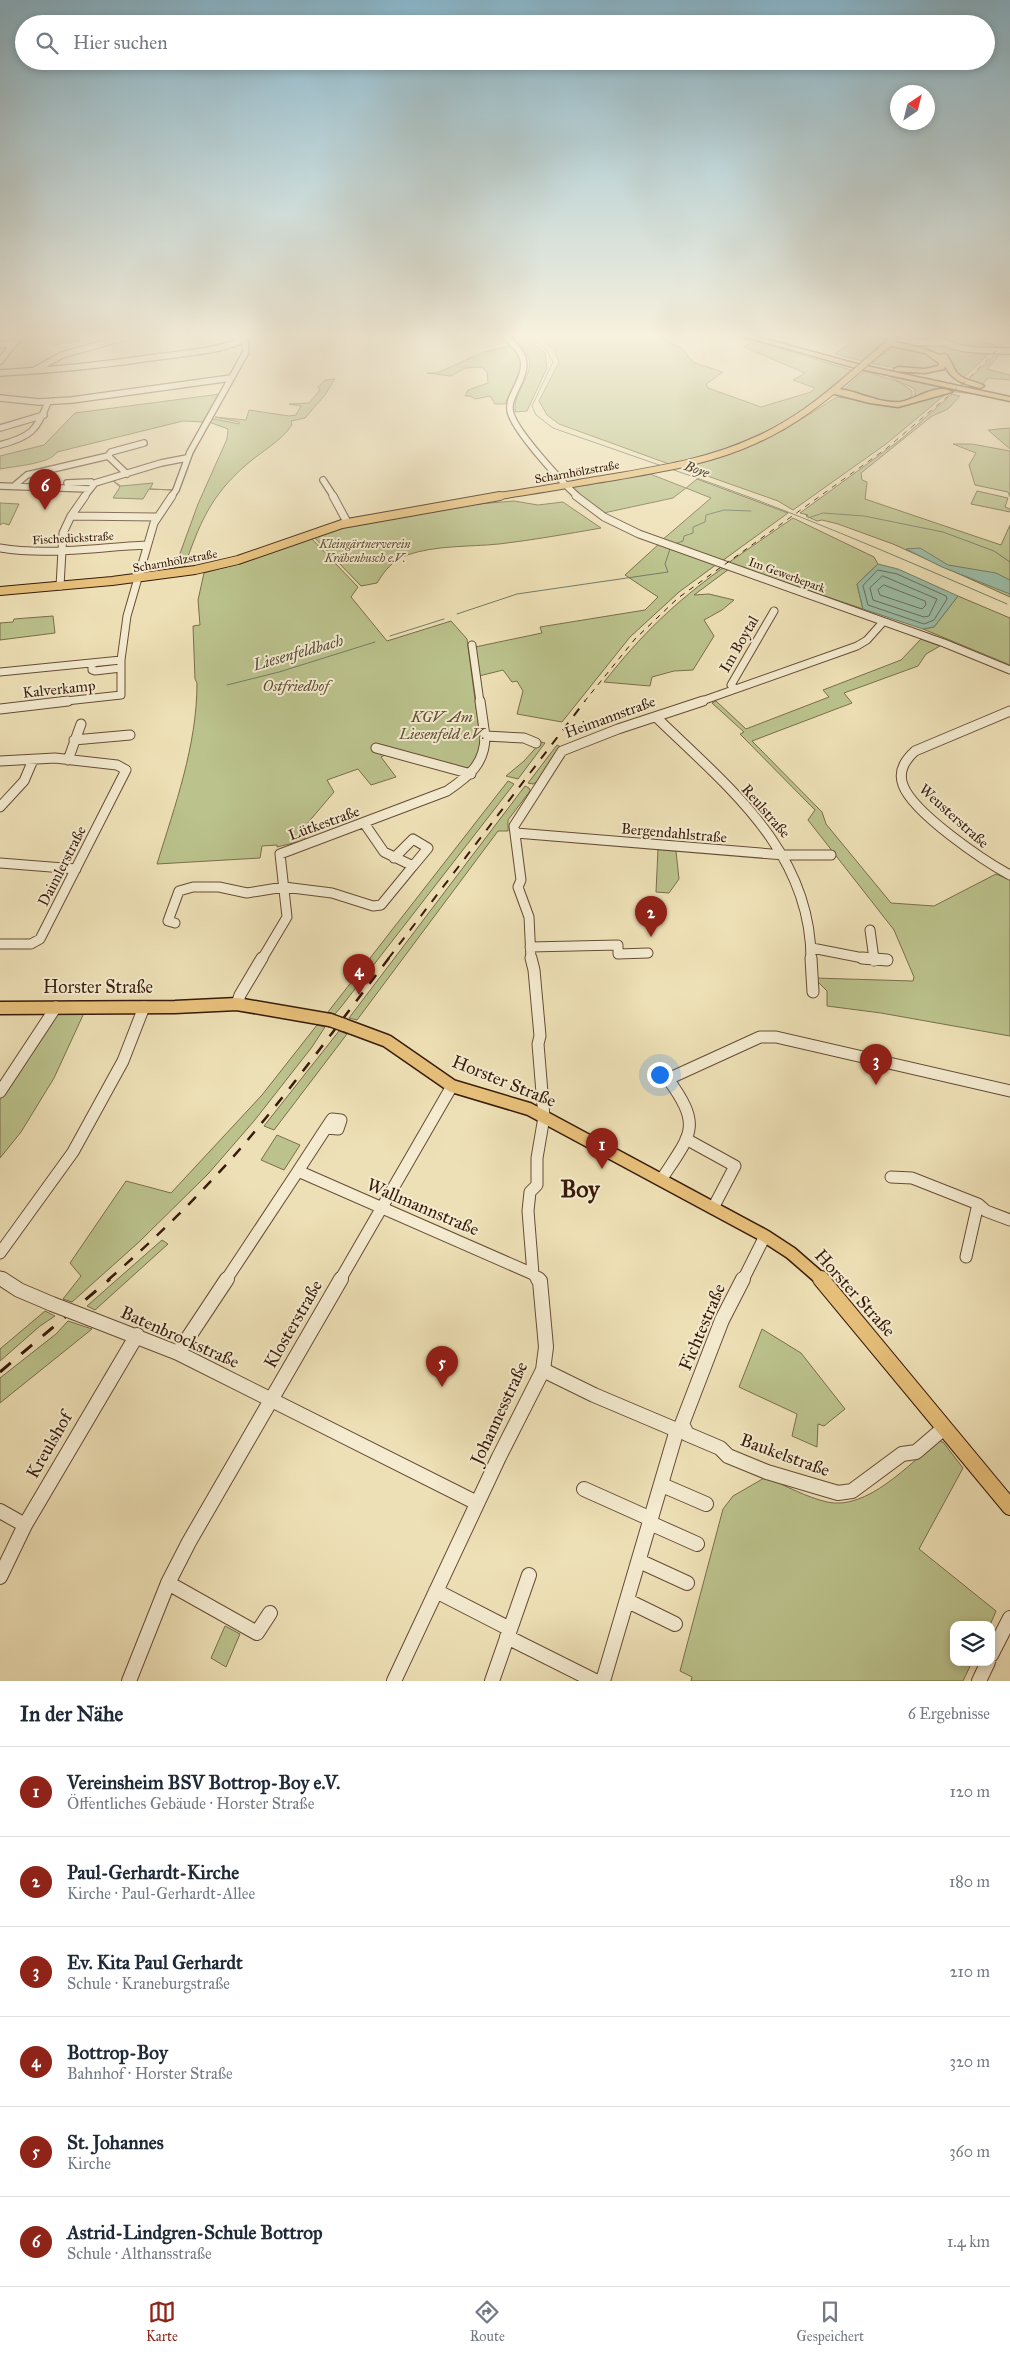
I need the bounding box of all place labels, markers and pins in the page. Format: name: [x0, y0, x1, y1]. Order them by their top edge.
pin: 6: [29, 469, 61, 510]
pin: 2: [635, 896, 667, 937]
pin: 4: [343, 954, 375, 995]
pin: 3: [860, 1044, 892, 1085]
pin: 1: [586, 1128, 618, 1169]
pin: 5: [426, 1346, 458, 1387]

